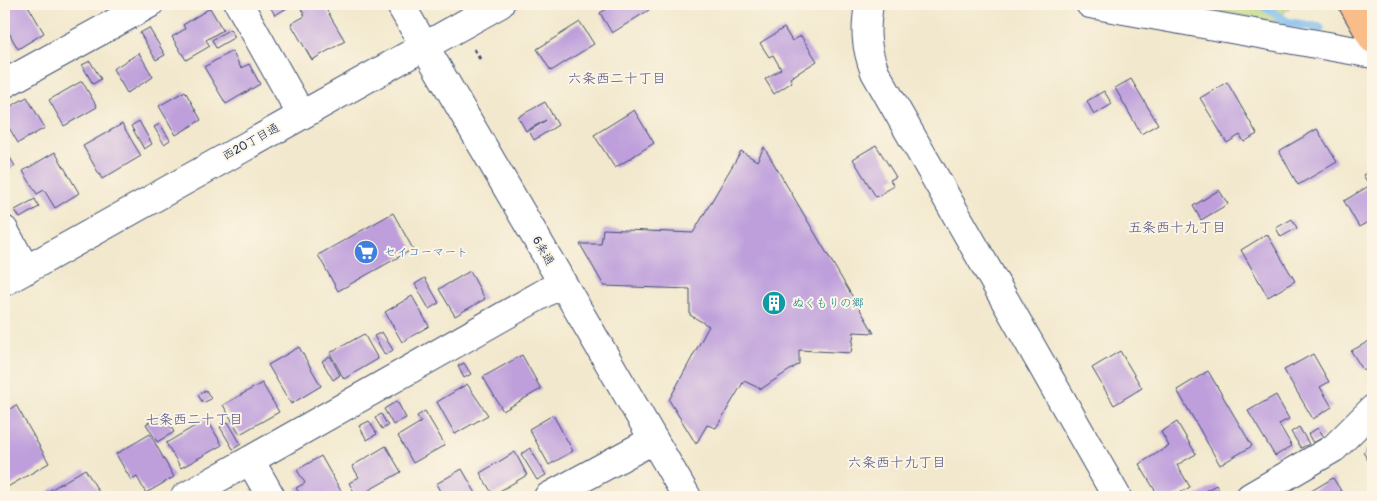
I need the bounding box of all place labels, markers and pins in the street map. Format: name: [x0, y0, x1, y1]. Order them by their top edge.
supermarket icon: セイコーマート: [353, 239, 379, 265]
place label: セイコーマート: [384, 245, 468, 260]
building icon: ぬくもりの郷: [761, 290, 787, 316]
place label: ぬくもりの郷: [792, 296, 864, 311]

